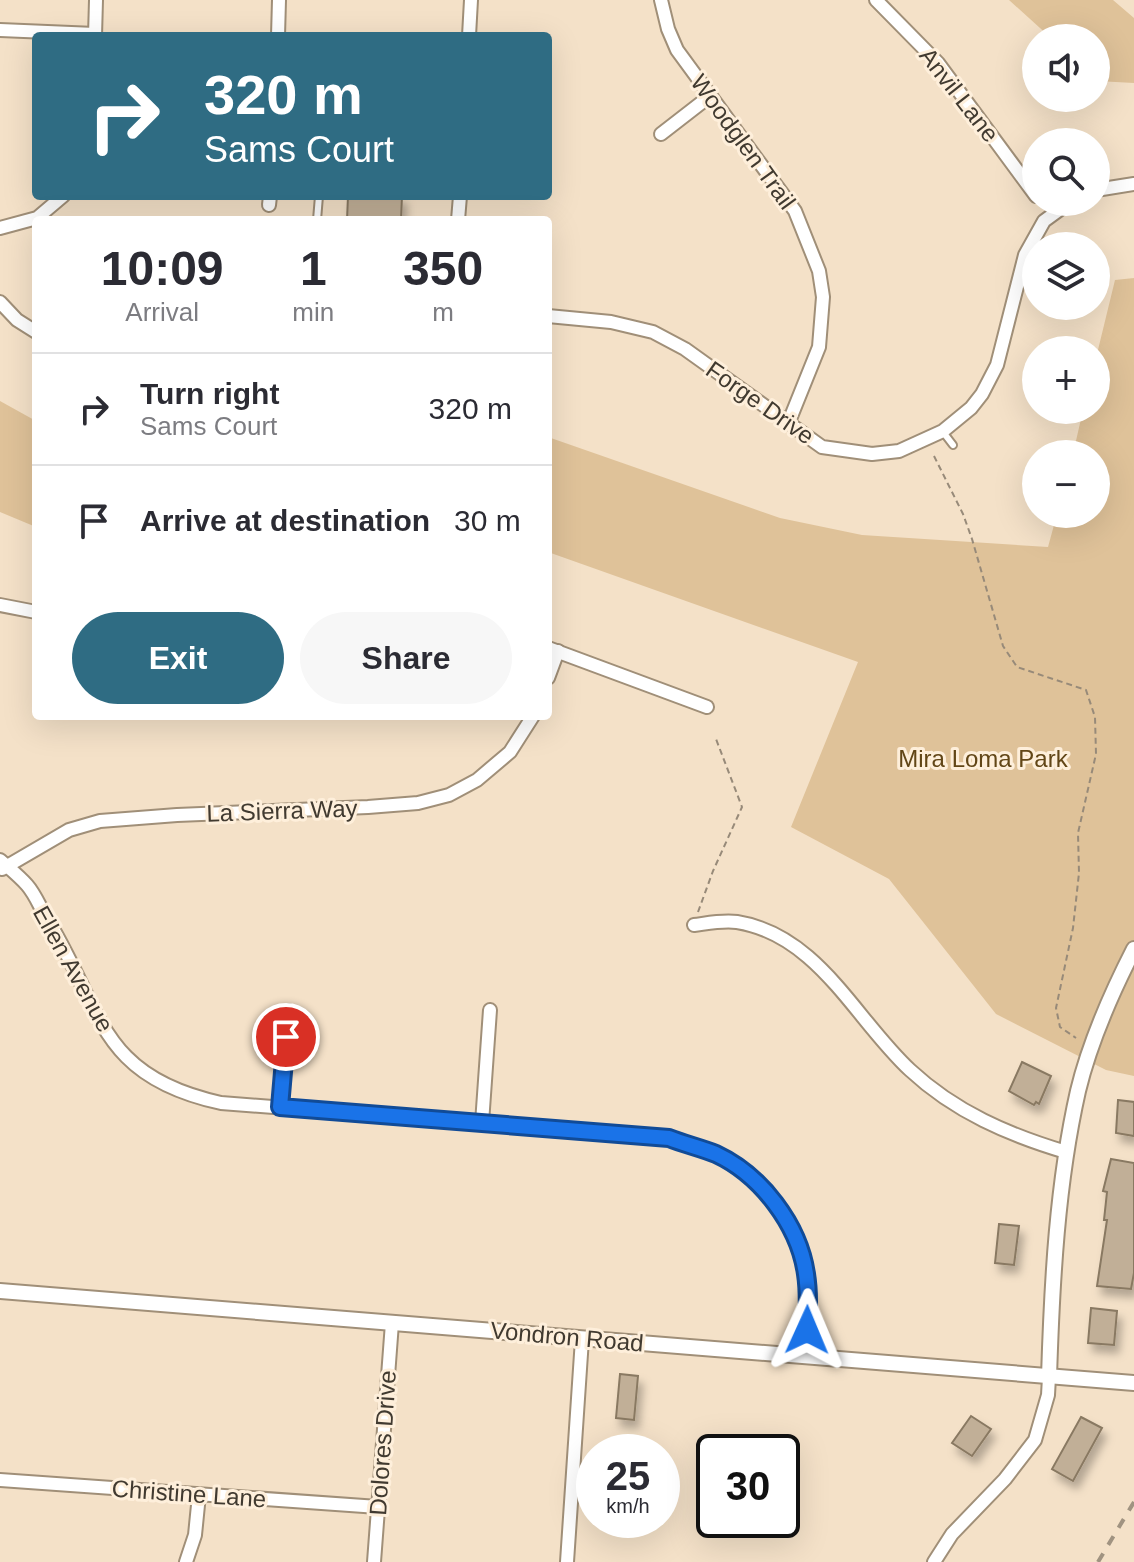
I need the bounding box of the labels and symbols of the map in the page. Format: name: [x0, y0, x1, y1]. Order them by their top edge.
street label: Anvil Lane: [914, 42, 1005, 147]
street label: Woodglen Trail: [686, 69, 801, 214]
street label: Forge Drive: [701, 356, 819, 450]
park label: Mira Loma Park: [898, 745, 1069, 772]
street label: La Sierra Way: [206, 794, 358, 827]
street label: Ellen Avenue: [28, 901, 119, 1036]
pin: [252, 1003, 320, 1071]
position arrow: [765, 1288, 849, 1372]
street label: Vondron Road: [489, 1316, 645, 1357]
street label: Dolores Drive: [364, 1370, 401, 1516]
speed limit sign: 30: [696, 1434, 800, 1538]
street label: Christine Lane: [111, 1475, 267, 1512]

